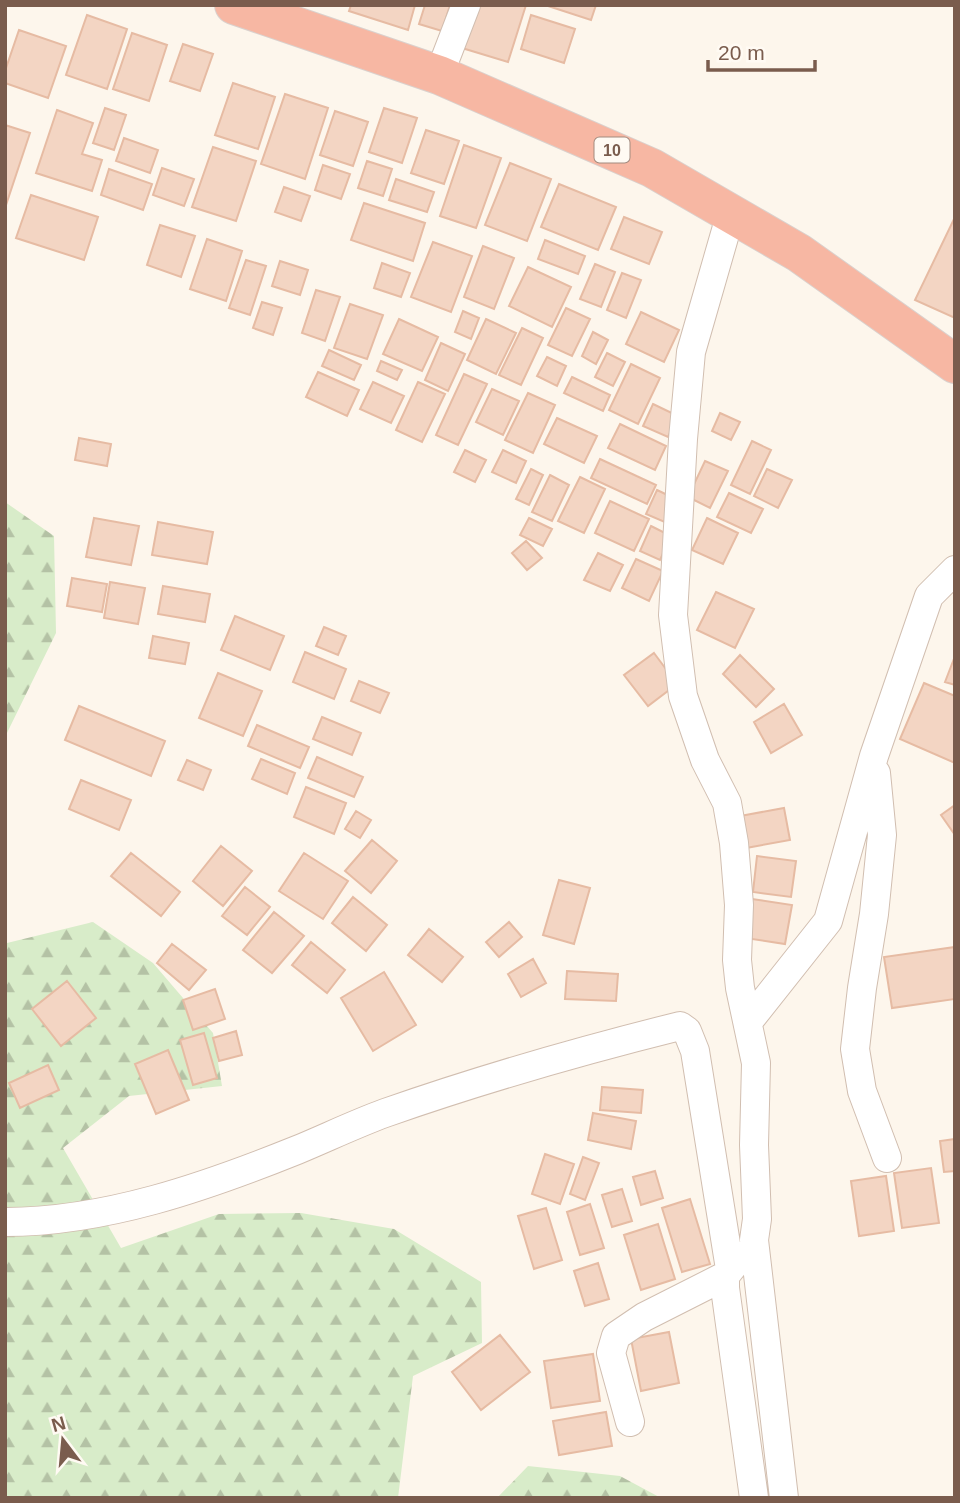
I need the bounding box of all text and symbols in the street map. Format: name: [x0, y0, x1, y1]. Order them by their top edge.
scale bar: [708, 28, 815, 72]
text: 20 m: [718, 41, 765, 64]
road number: 10: [594, 138, 630, 162]
north arrow: [28, 1405, 98, 1475]
text: N: [49, 1412, 68, 1436]

